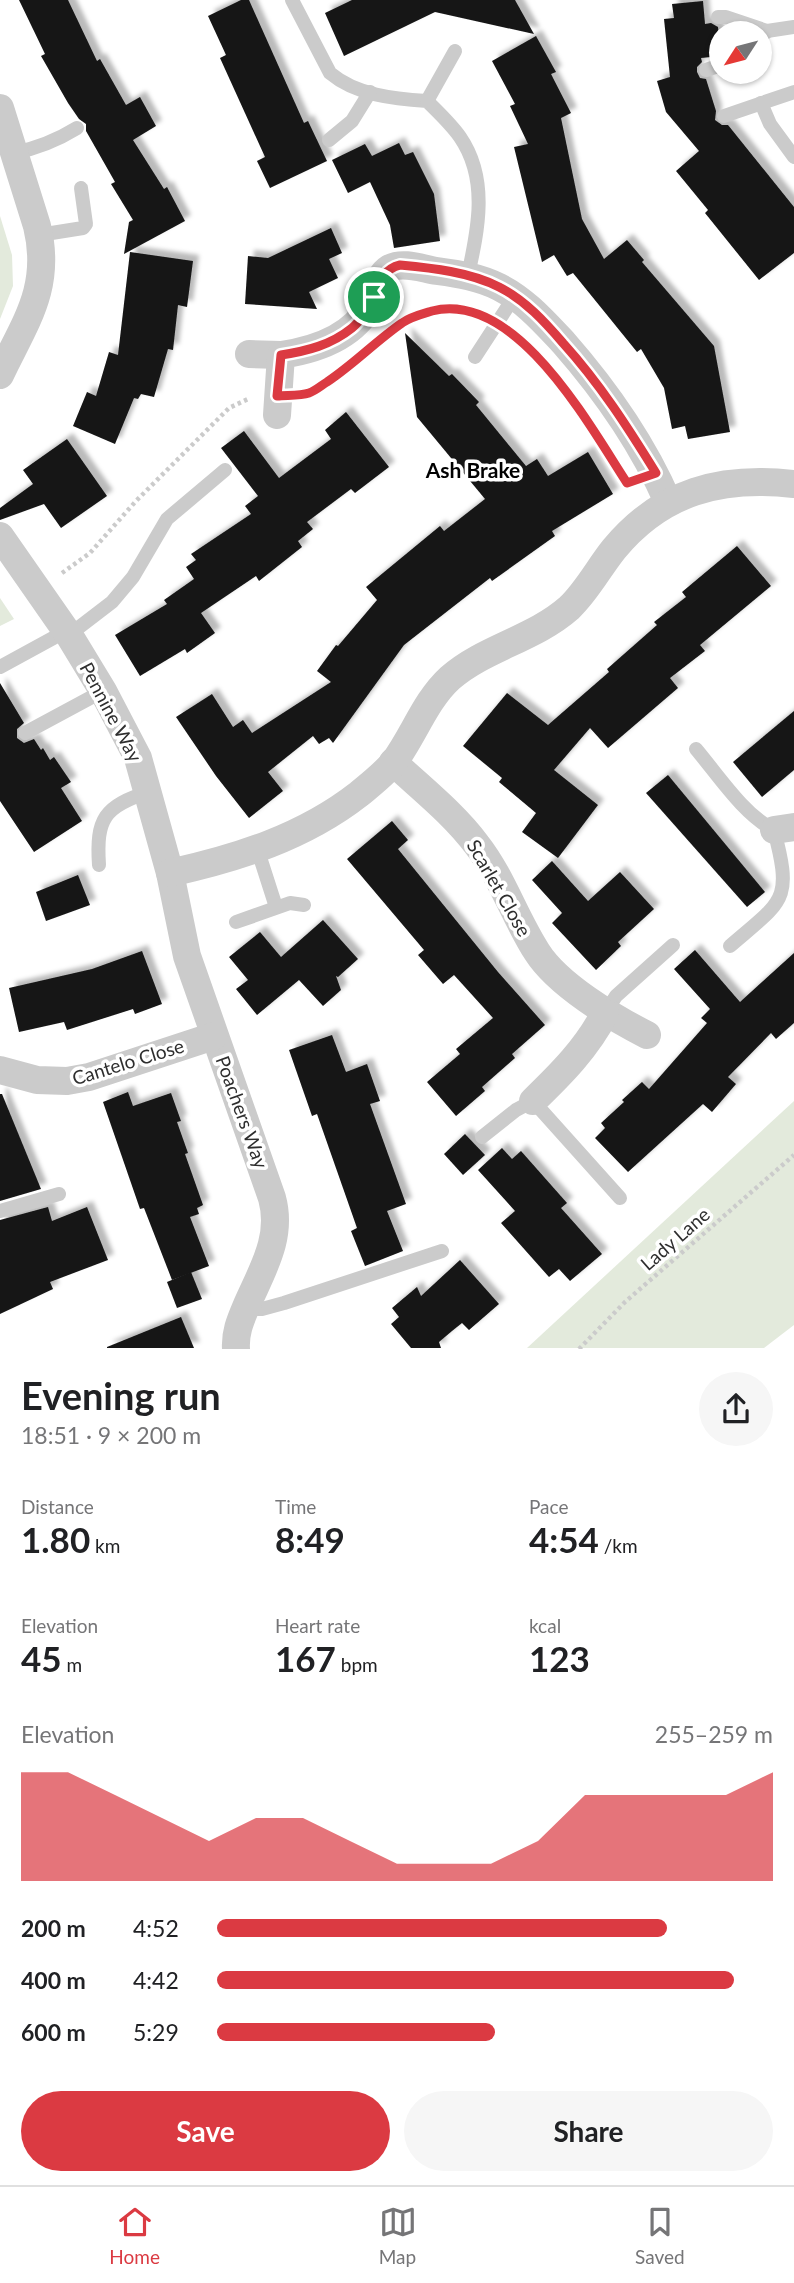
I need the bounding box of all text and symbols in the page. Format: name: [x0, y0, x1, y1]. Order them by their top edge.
north arrow: [709, 21, 772, 84]
map controls: [709, 21, 772, 84]
pin: [344, 267, 404, 327]
icon: arrive: [355, 278, 393, 316]
district label: Ash Brake: [425, 457, 520, 482]
street label: Pennine Way: [76, 658, 147, 766]
street label: Scarlet Close: [462, 835, 536, 940]
street label: Cantelo Close: [69, 1034, 187, 1089]
street label: Poachers Way: [211, 1052, 274, 1171]
street label: Lady Lane: [635, 1202, 714, 1275]
text: Evening run: [21, 1372, 221, 1418]
button: share: [699, 1372, 773, 1446]
text: 18:51 · 9 × 200 m: [21, 1421, 201, 1449]
text: Distance: [21, 1495, 94, 1518]
text: Time: [275, 1495, 316, 1518]
text: Pace: [529, 1495, 568, 1518]
text: 1.80: [21, 1518, 90, 1560]
text: 8:49: [275, 1518, 345, 1560]
text: 4:54: [529, 1518, 599, 1560]
text: km: [90, 1534, 120, 1557]
text: /km: [599, 1534, 638, 1557]
text: Elevation: [21, 1614, 98, 1637]
text: Heart rate: [275, 1614, 360, 1637]
text: kcal: [529, 1614, 561, 1637]
text: 45: [21, 1637, 62, 1679]
text: 167: [275, 1637, 336, 1679]
text: 123: [529, 1637, 590, 1679]
text: m: [62, 1653, 82, 1676]
text: bpm: [336, 1653, 378, 1676]
text: Elevation: [21, 1720, 114, 1748]
text: 255–259 m: [655, 1720, 773, 1748]
text: 200 m: [21, 1914, 86, 1942]
text: 4:52: [133, 1914, 179, 1942]
text: 400 m: [21, 1966, 86, 1994]
text: 4:42: [133, 1966, 179, 1994]
text: 600 m: [21, 2018, 86, 2046]
text: 5:29: [133, 2018, 179, 2046]
button: Save: [21, 2091, 390, 2171]
button: Share: [404, 2091, 773, 2171]
tab: Home: [109, 2203, 160, 2268]
tab: Map: [379, 2203, 417, 2268]
tab: Saved: [635, 2203, 685, 2268]

